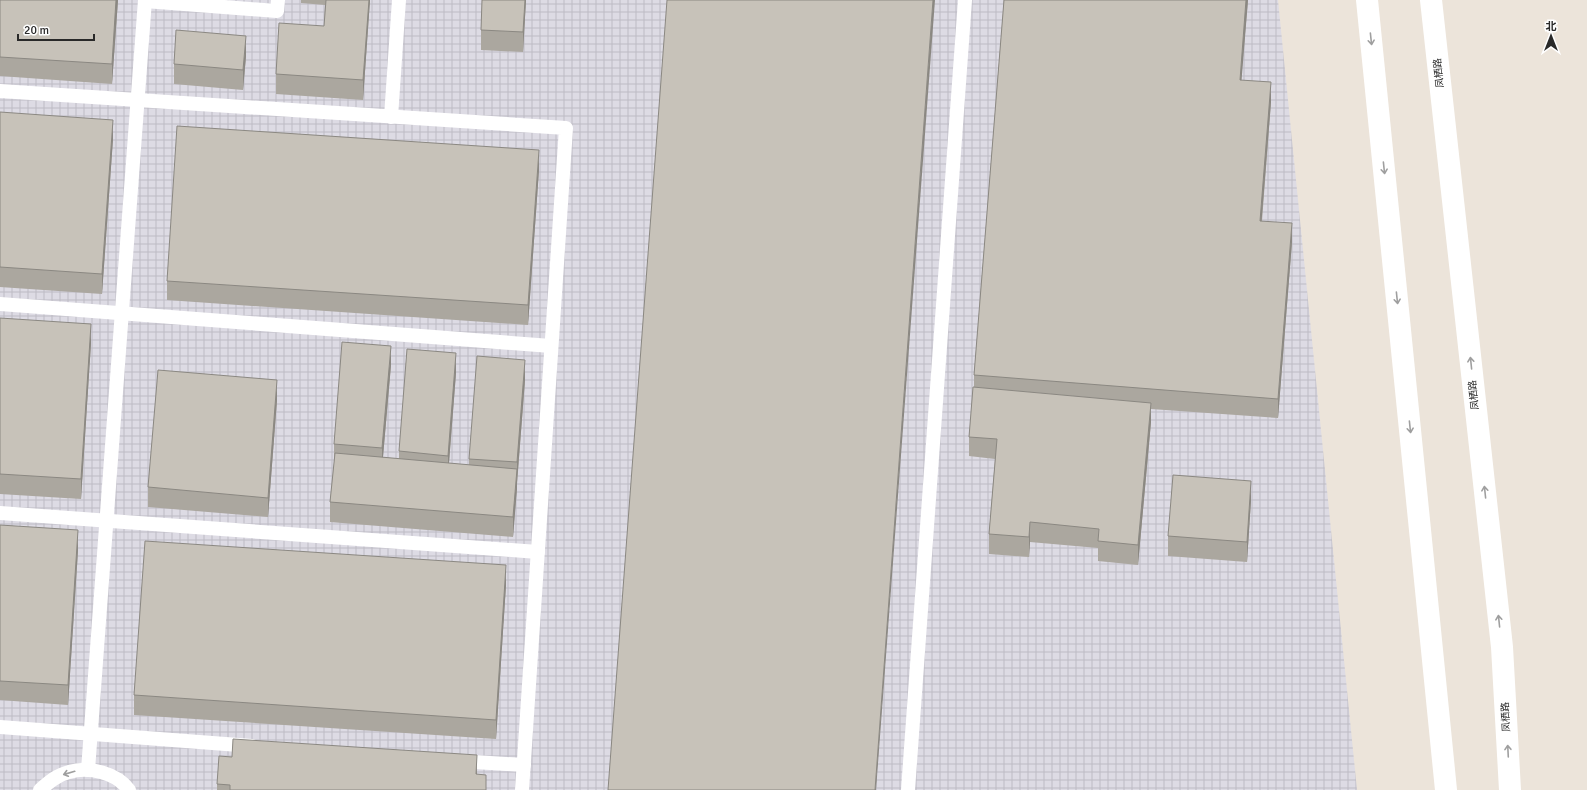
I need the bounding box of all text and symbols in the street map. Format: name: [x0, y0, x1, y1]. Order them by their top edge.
scale bar: [18, 16, 94, 42]
north arrow: [1531, 16, 1571, 56]
text: 北: [1546, 20, 1557, 33]
text: 20 m: [24, 23, 49, 38]
one-way arrow: [1367, 32, 1374, 45]
street label: 凤栖路: [1431, 57, 1447, 89]
one-way arrow: [1380, 161, 1387, 174]
one-way arrow: [1393, 291, 1400, 304]
one-way arrow: [1467, 357, 1474, 370]
street label: 凤栖路: [1466, 379, 1482, 411]
one-way arrow: [1406, 420, 1413, 433]
one-way arrow: [1481, 486, 1488, 499]
one-way arrow: [1495, 615, 1503, 628]
street label: 凤栖路: [1499, 702, 1513, 732]
one-way arrow: [1504, 745, 1512, 758]
one-way arrow: [62, 770, 75, 777]

